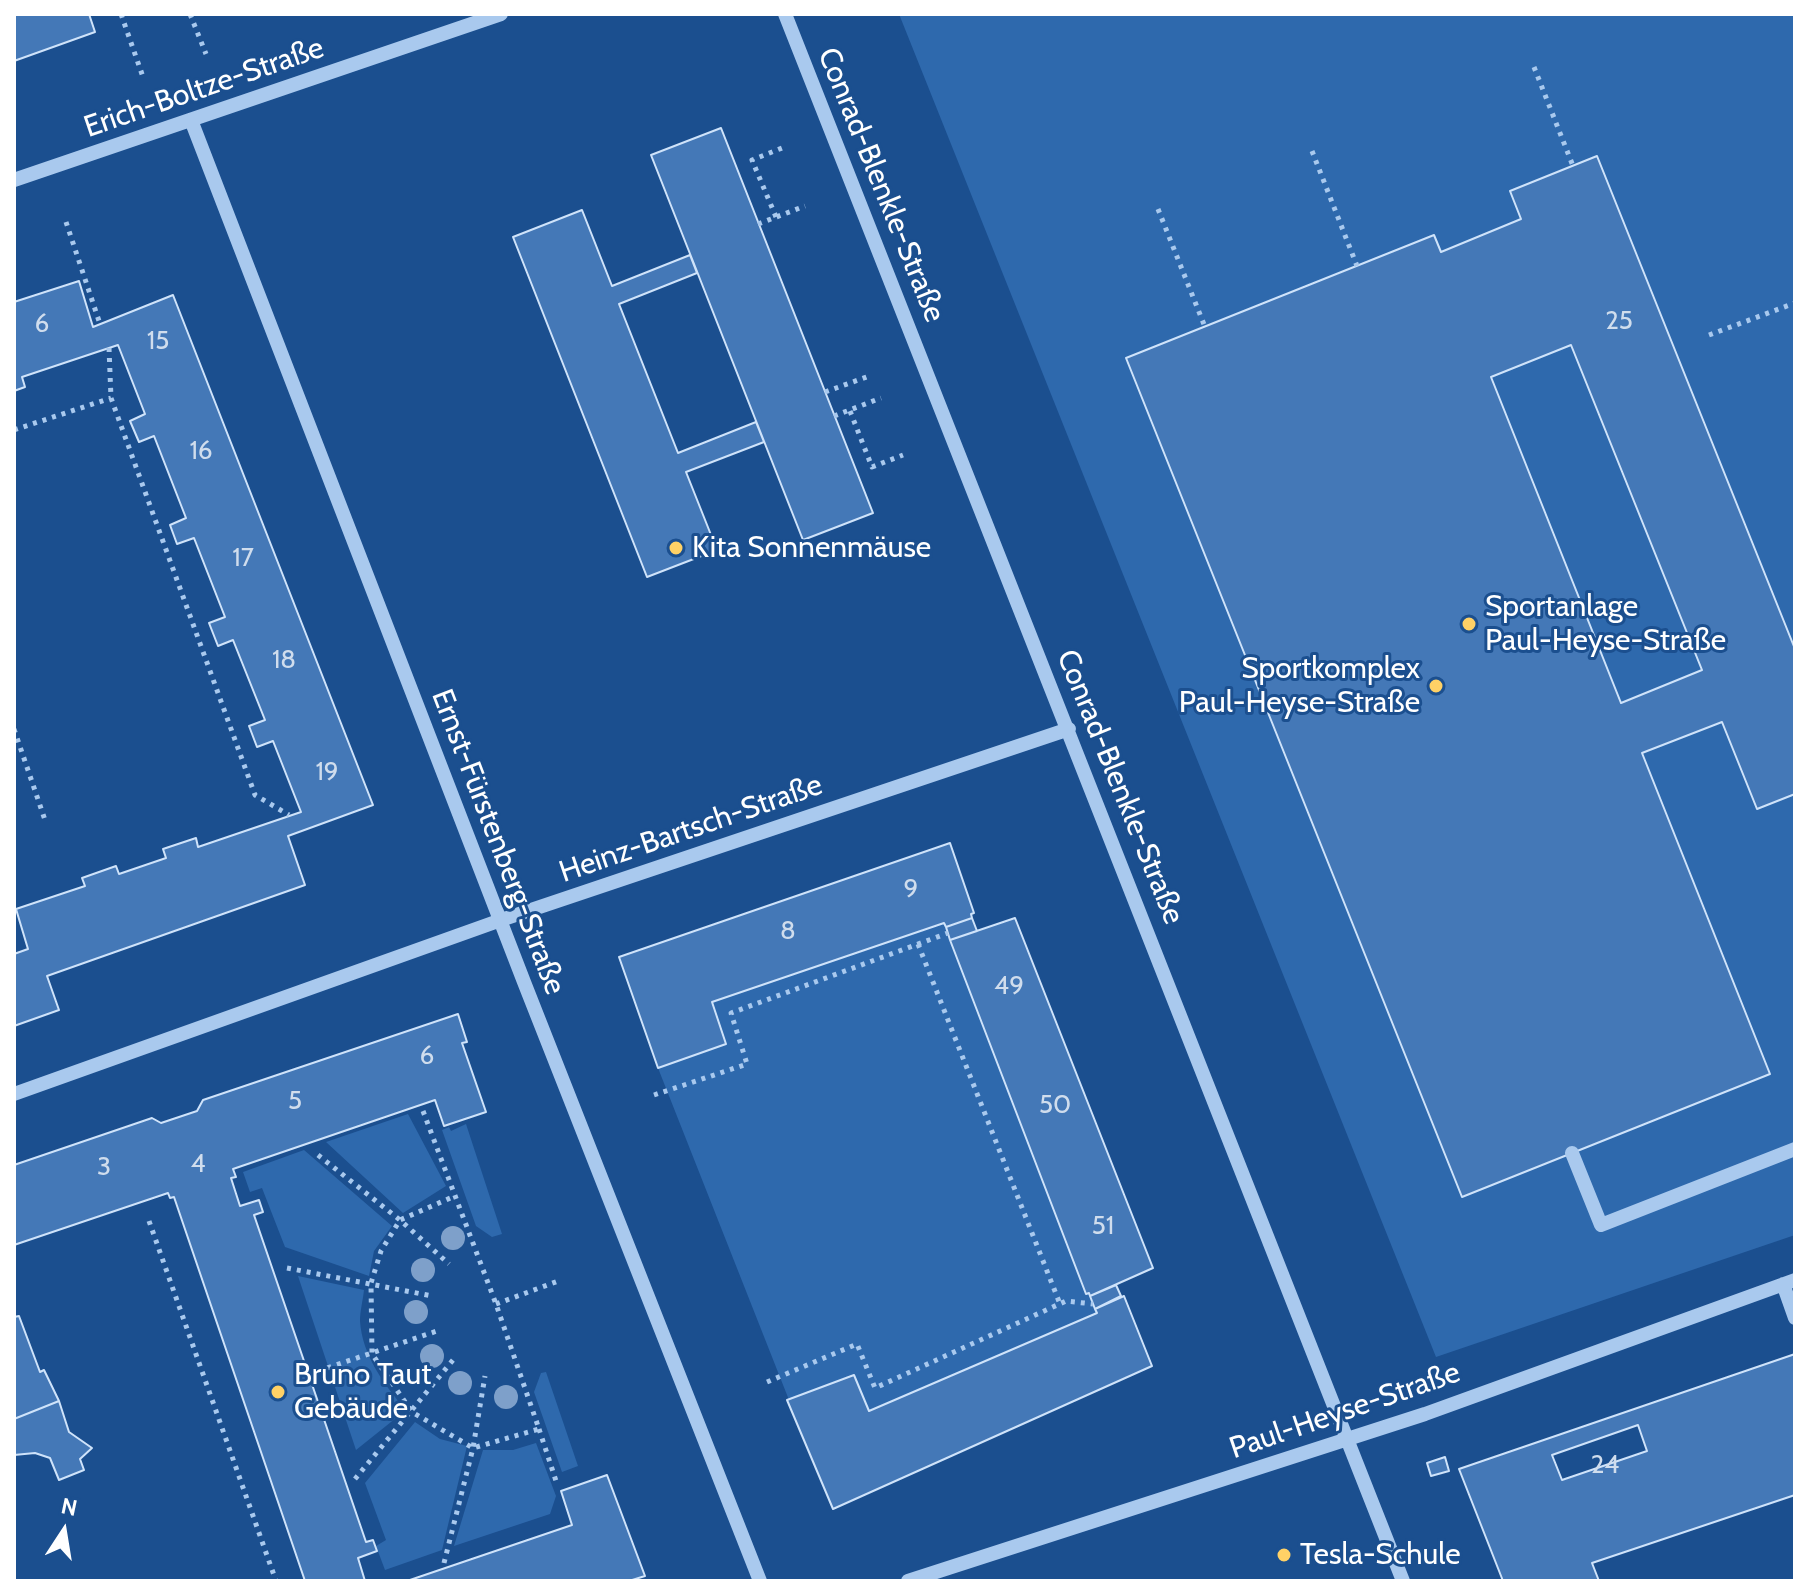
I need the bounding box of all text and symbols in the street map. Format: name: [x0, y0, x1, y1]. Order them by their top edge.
street label: Erich-Boltze-Straße: [79, 30, 329, 146]
street label: Conrad-Blenkle-Straße: [810, 43, 952, 327]
house number: 25: [1605, 305, 1633, 337]
house number: 6: [35, 308, 49, 340]
house number: 15: [147, 325, 169, 357]
house number: 16: [189, 435, 213, 467]
place label: Kita Sonnenmäuse: [692, 530, 931, 566]
marker: Kita Sonnenmäuse: [667, 539, 685, 557]
house number: 17: [232, 542, 254, 574]
place label: Sportanlage Paul-Heyse-Straße: [1485, 589, 1726, 660]
marker: Sportanlage Paul-Heyse-Straße: [1460, 615, 1478, 633]
house number: 18: [272, 644, 296, 676]
street label: Conrad-Blenkle-Straße: [1049, 645, 1191, 929]
place label: Sportkomplex Paul-Heyse-Straße: [1179, 651, 1420, 722]
marker: Sportkomplex Paul-Heyse-Straße: [1427, 677, 1445, 695]
street label: Ernst-Fürstenberg-Straße: [423, 684, 573, 1000]
house number: 19: [315, 756, 339, 788]
street label: Heinz-Bartsch-Straße: [555, 767, 827, 891]
house number: 9: [904, 873, 918, 905]
house number: 8: [780, 915, 796, 947]
house number: 49: [994, 970, 1024, 1002]
house number: 6: [420, 1040, 434, 1072]
house number: 5: [288, 1085, 302, 1117]
house number: 50: [1039, 1089, 1071, 1121]
house number: 4: [190, 1148, 206, 1180]
house number: 3: [97, 1151, 111, 1183]
house number: 51: [1092, 1210, 1114, 1242]
street label: Paul-Heyse-Straße: [1225, 1355, 1465, 1467]
place label: Bruno Taut Gebäude: [294, 1357, 431, 1428]
marker: Bruno Taut Gebäude: [269, 1383, 287, 1401]
house number: 24: [1591, 1449, 1619, 1481]
north arrow: [24, 1491, 104, 1571]
text: N: [59, 1492, 80, 1522]
place label: Tesla-Schule: [1300, 1537, 1461, 1573]
marker: Tesla-Schule: [1275, 1546, 1293, 1564]

